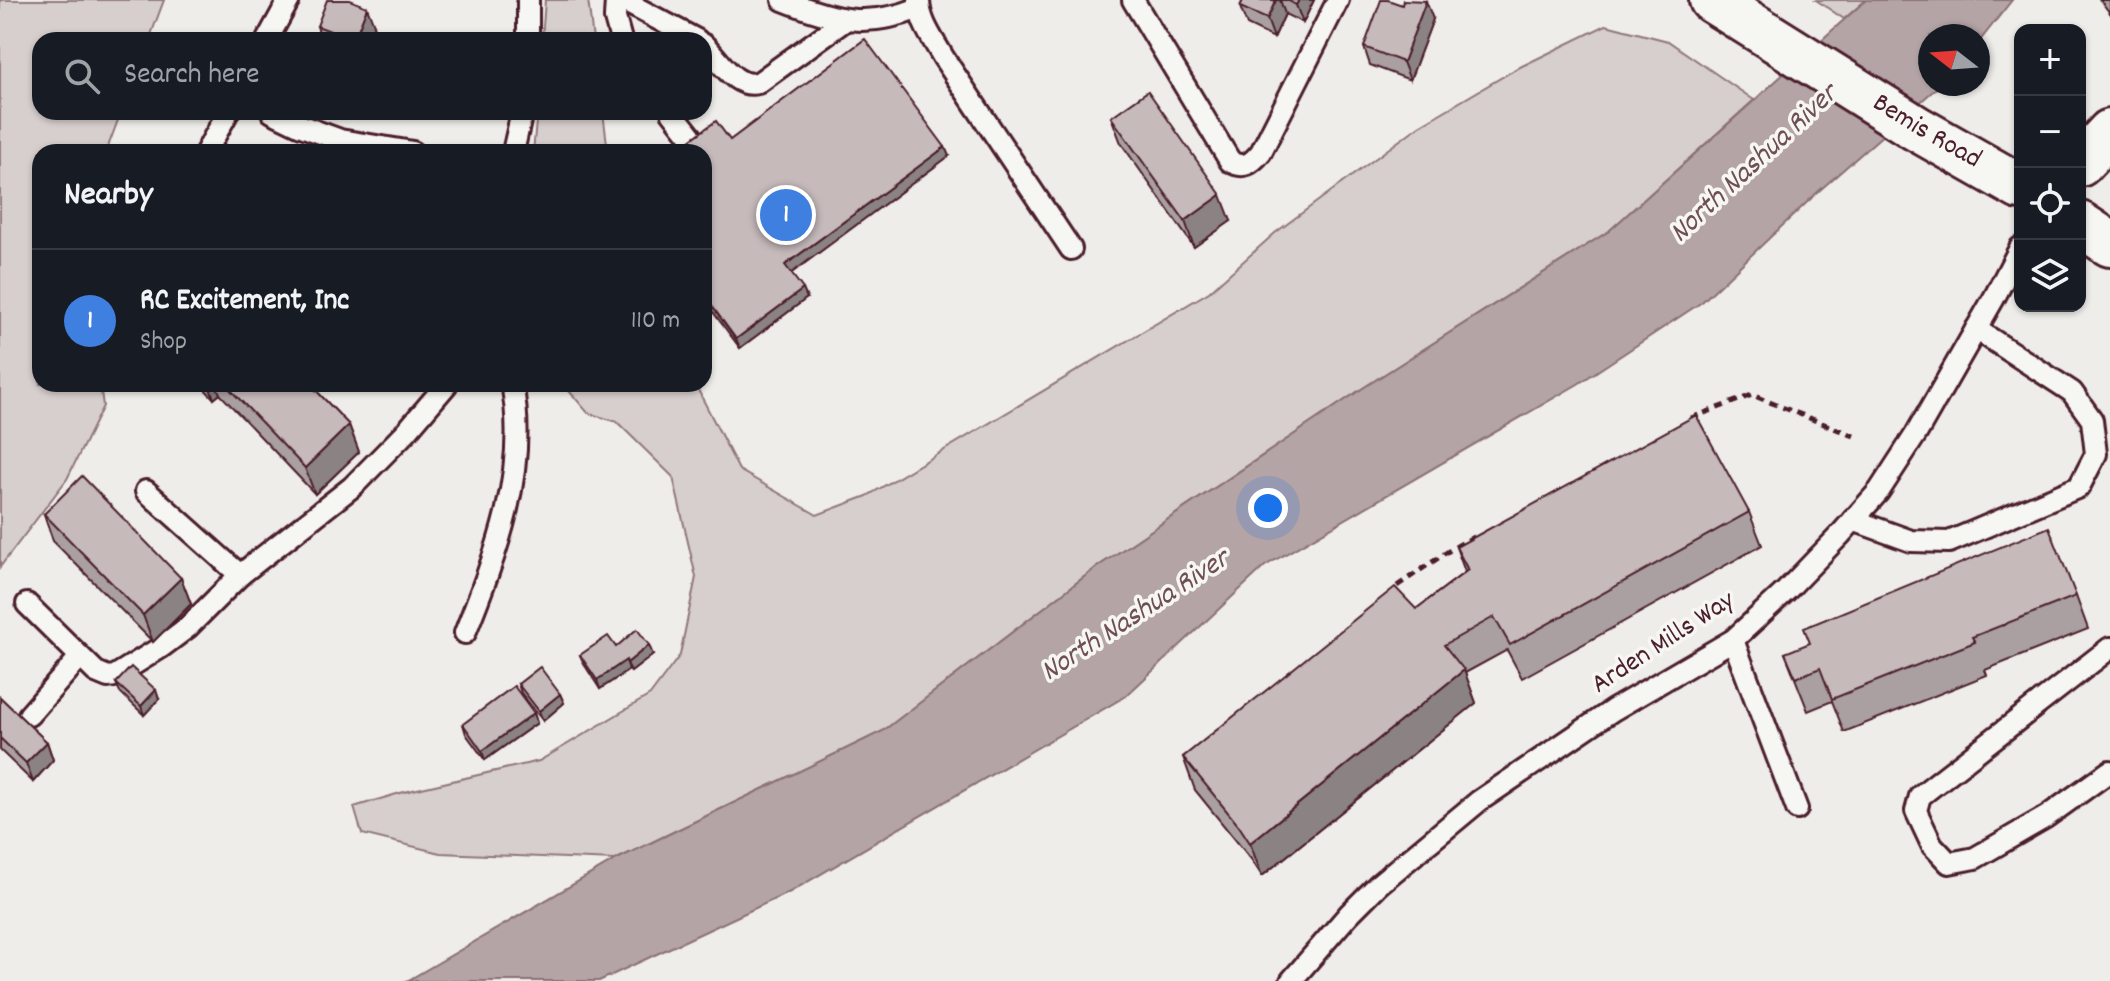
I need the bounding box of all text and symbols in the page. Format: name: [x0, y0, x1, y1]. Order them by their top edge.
north arrow: [1918, 24, 1990, 96]
map controls: [2014, 24, 2086, 312]
button: +: [2014, 24, 2086, 96]
search box: [32, 32, 712, 120]
icon: search: [60, 54, 104, 98]
text: Search here: [124, 55, 260, 98]
water label: North Nashua River: [1661, 73, 1851, 255]
street label: Bemis Road: [1864, 85, 1988, 181]
button: −: [2014, 96, 2086, 168]
button: locate: [2014, 168, 2086, 240]
text: Nearby: [64, 172, 153, 221]
pin: 1: [760, 185, 812, 245]
button: layers: [2014, 240, 2086, 312]
text: RC Excitement, Inc: [140, 281, 349, 324]
text: 1: [87, 303, 93, 340]
text: 110 m: [631, 303, 680, 340]
text: Shop: [140, 324, 187, 361]
your location: [1248, 488, 1288, 528]
water label: North Nashua River: [1033, 538, 1241, 694]
street label: Arden Mills Way: [1584, 582, 1744, 705]

